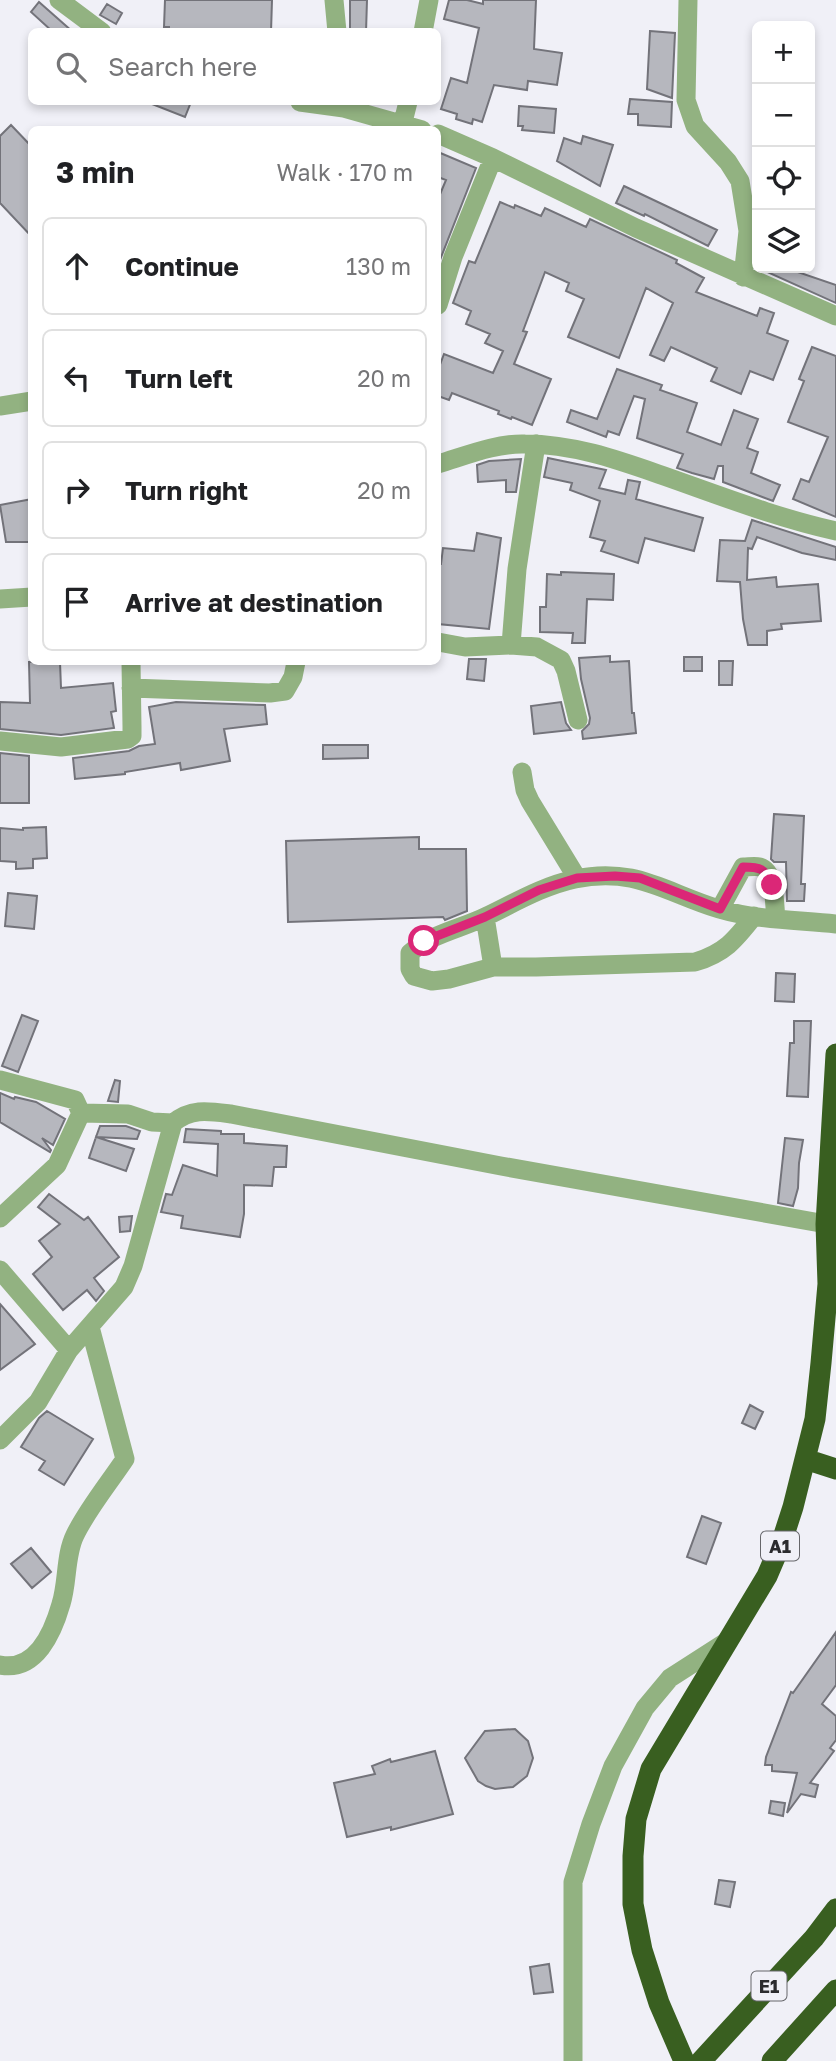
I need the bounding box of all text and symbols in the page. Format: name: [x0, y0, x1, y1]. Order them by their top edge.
map controls: [752, 21, 815, 273]
button: +: [752, 21, 815, 84]
search box: [28, 28, 441, 105]
icon: search: [52, 48, 90, 86]
text: Search here: [108, 51, 257, 82]
button: −: [752, 84, 815, 147]
button: locate: [752, 147, 815, 210]
text: 3 min: [56, 154, 134, 190]
text: Walk · 170 m: [276, 158, 413, 186]
button: layers: [752, 210, 815, 273]
icon: ahead: [58, 247, 96, 285]
text: Continue: [125, 251, 239, 282]
text: 130 m: [346, 252, 411, 280]
icon: left: [58, 359, 96, 397]
text: Turn left: [125, 363, 233, 394]
text: 20 m: [357, 364, 411, 392]
icon: right: [58, 471, 96, 509]
text: Turn right: [125, 475, 248, 506]
text: 20 m: [357, 476, 411, 504]
icon: arrive: [58, 583, 96, 621]
text: Arrive at destination: [125, 587, 383, 618]
route end: [756, 869, 787, 900]
route start: [408, 925, 439, 956]
road number: A1: [761, 1532, 799, 1560]
road number: E1: [752, 1972, 786, 2000]

